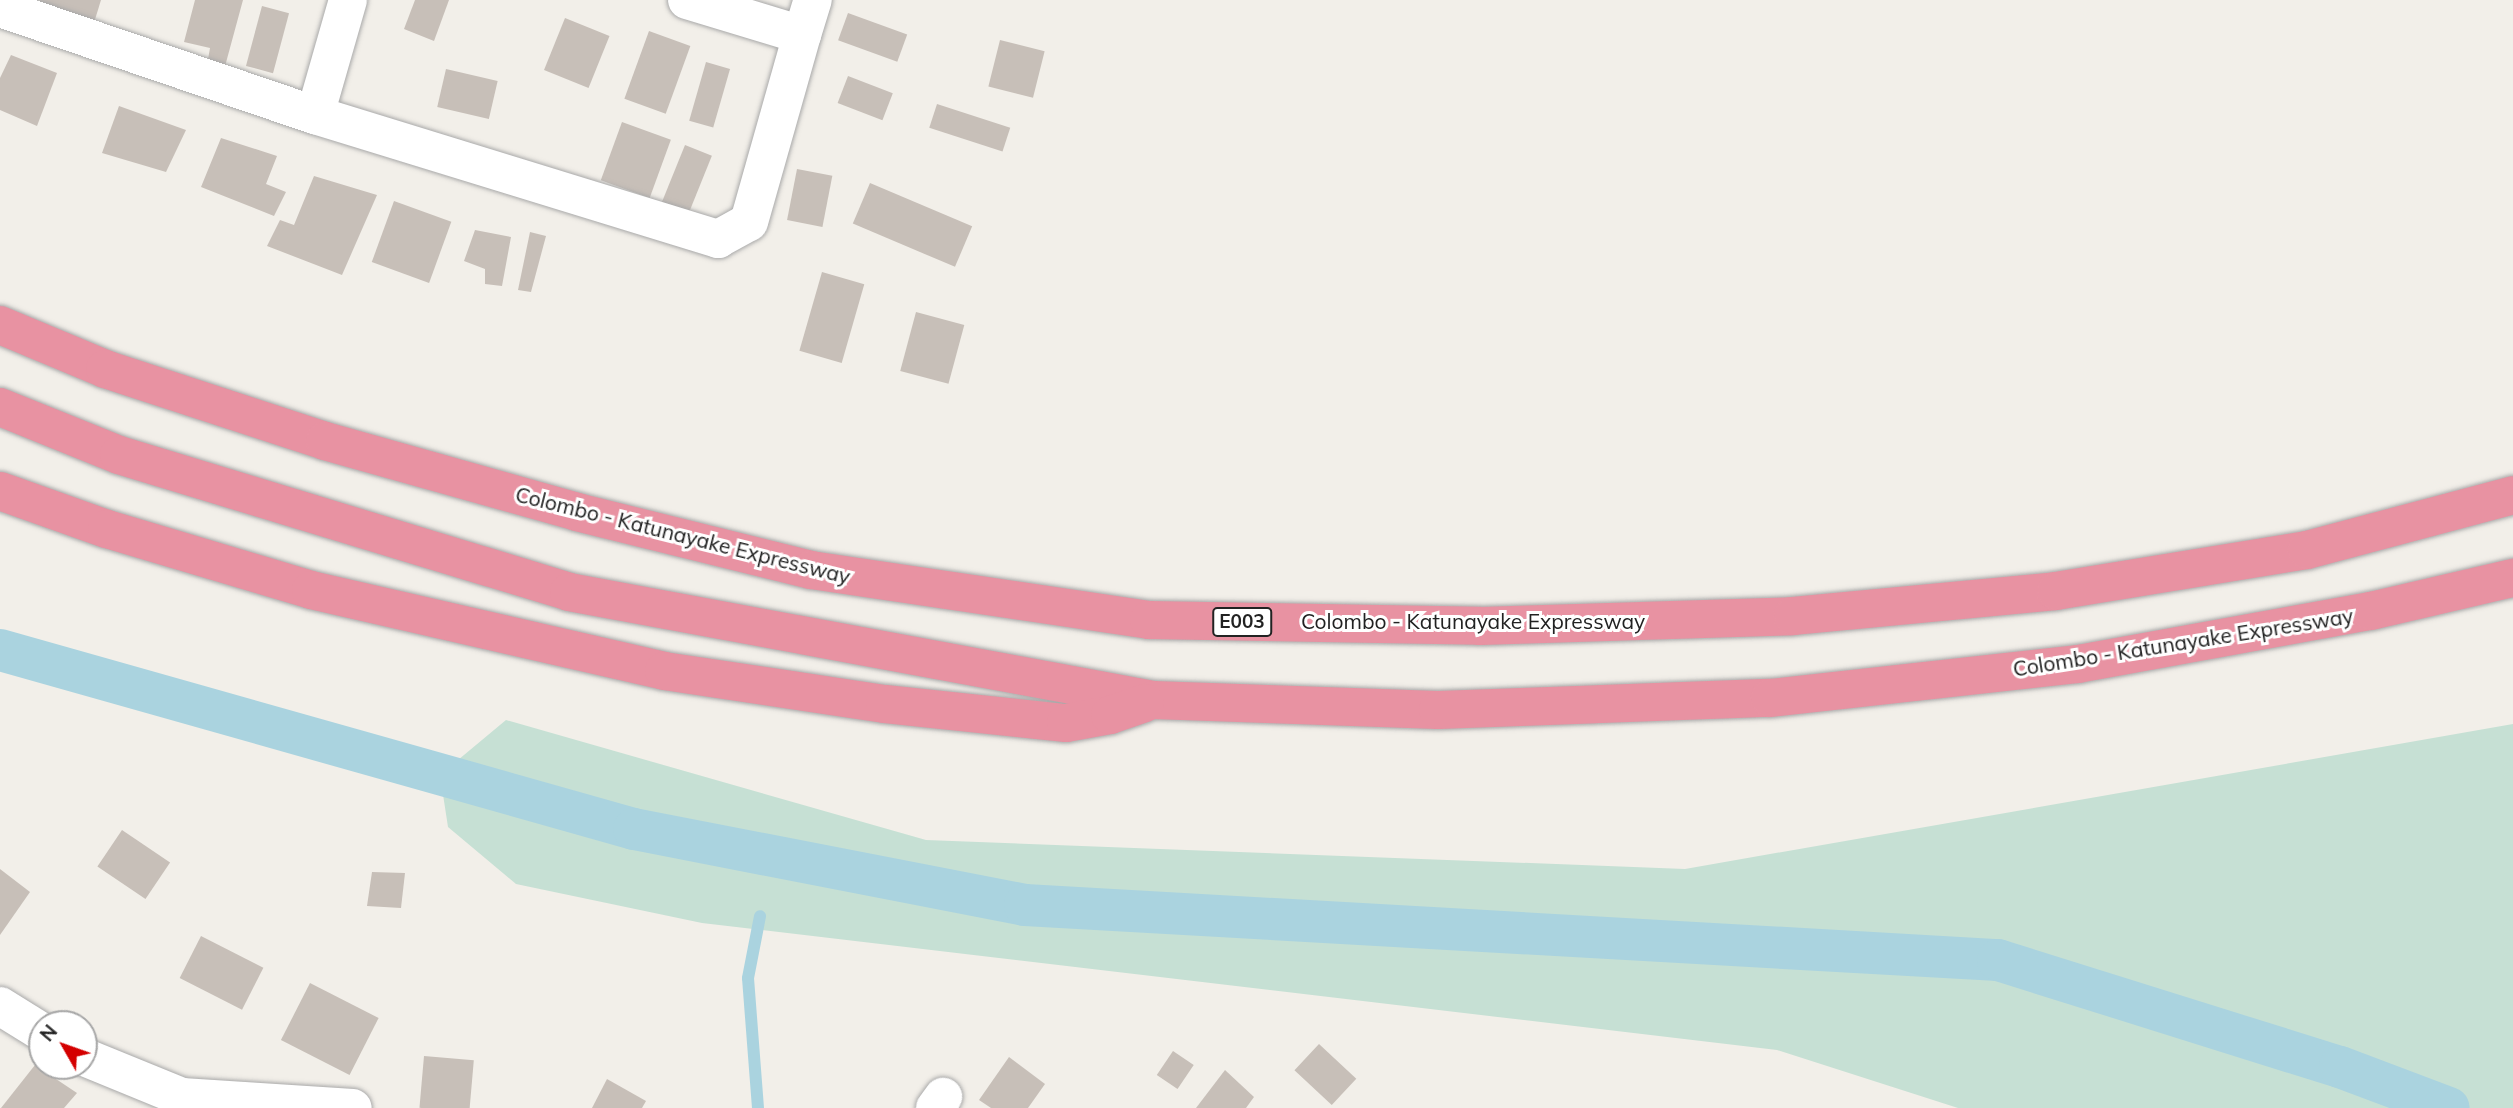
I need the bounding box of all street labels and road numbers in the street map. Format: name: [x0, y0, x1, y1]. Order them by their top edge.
street label: Colombo - Katunayake Expressway: [513, 481, 853, 589]
street label: Colombo - Katunayake Expressway: [2011, 603, 2355, 681]
road number: E003: [1210, 607, 1274, 638]
street label: Colombo - Katunayake Expressway: [1301, 608, 1645, 634]

